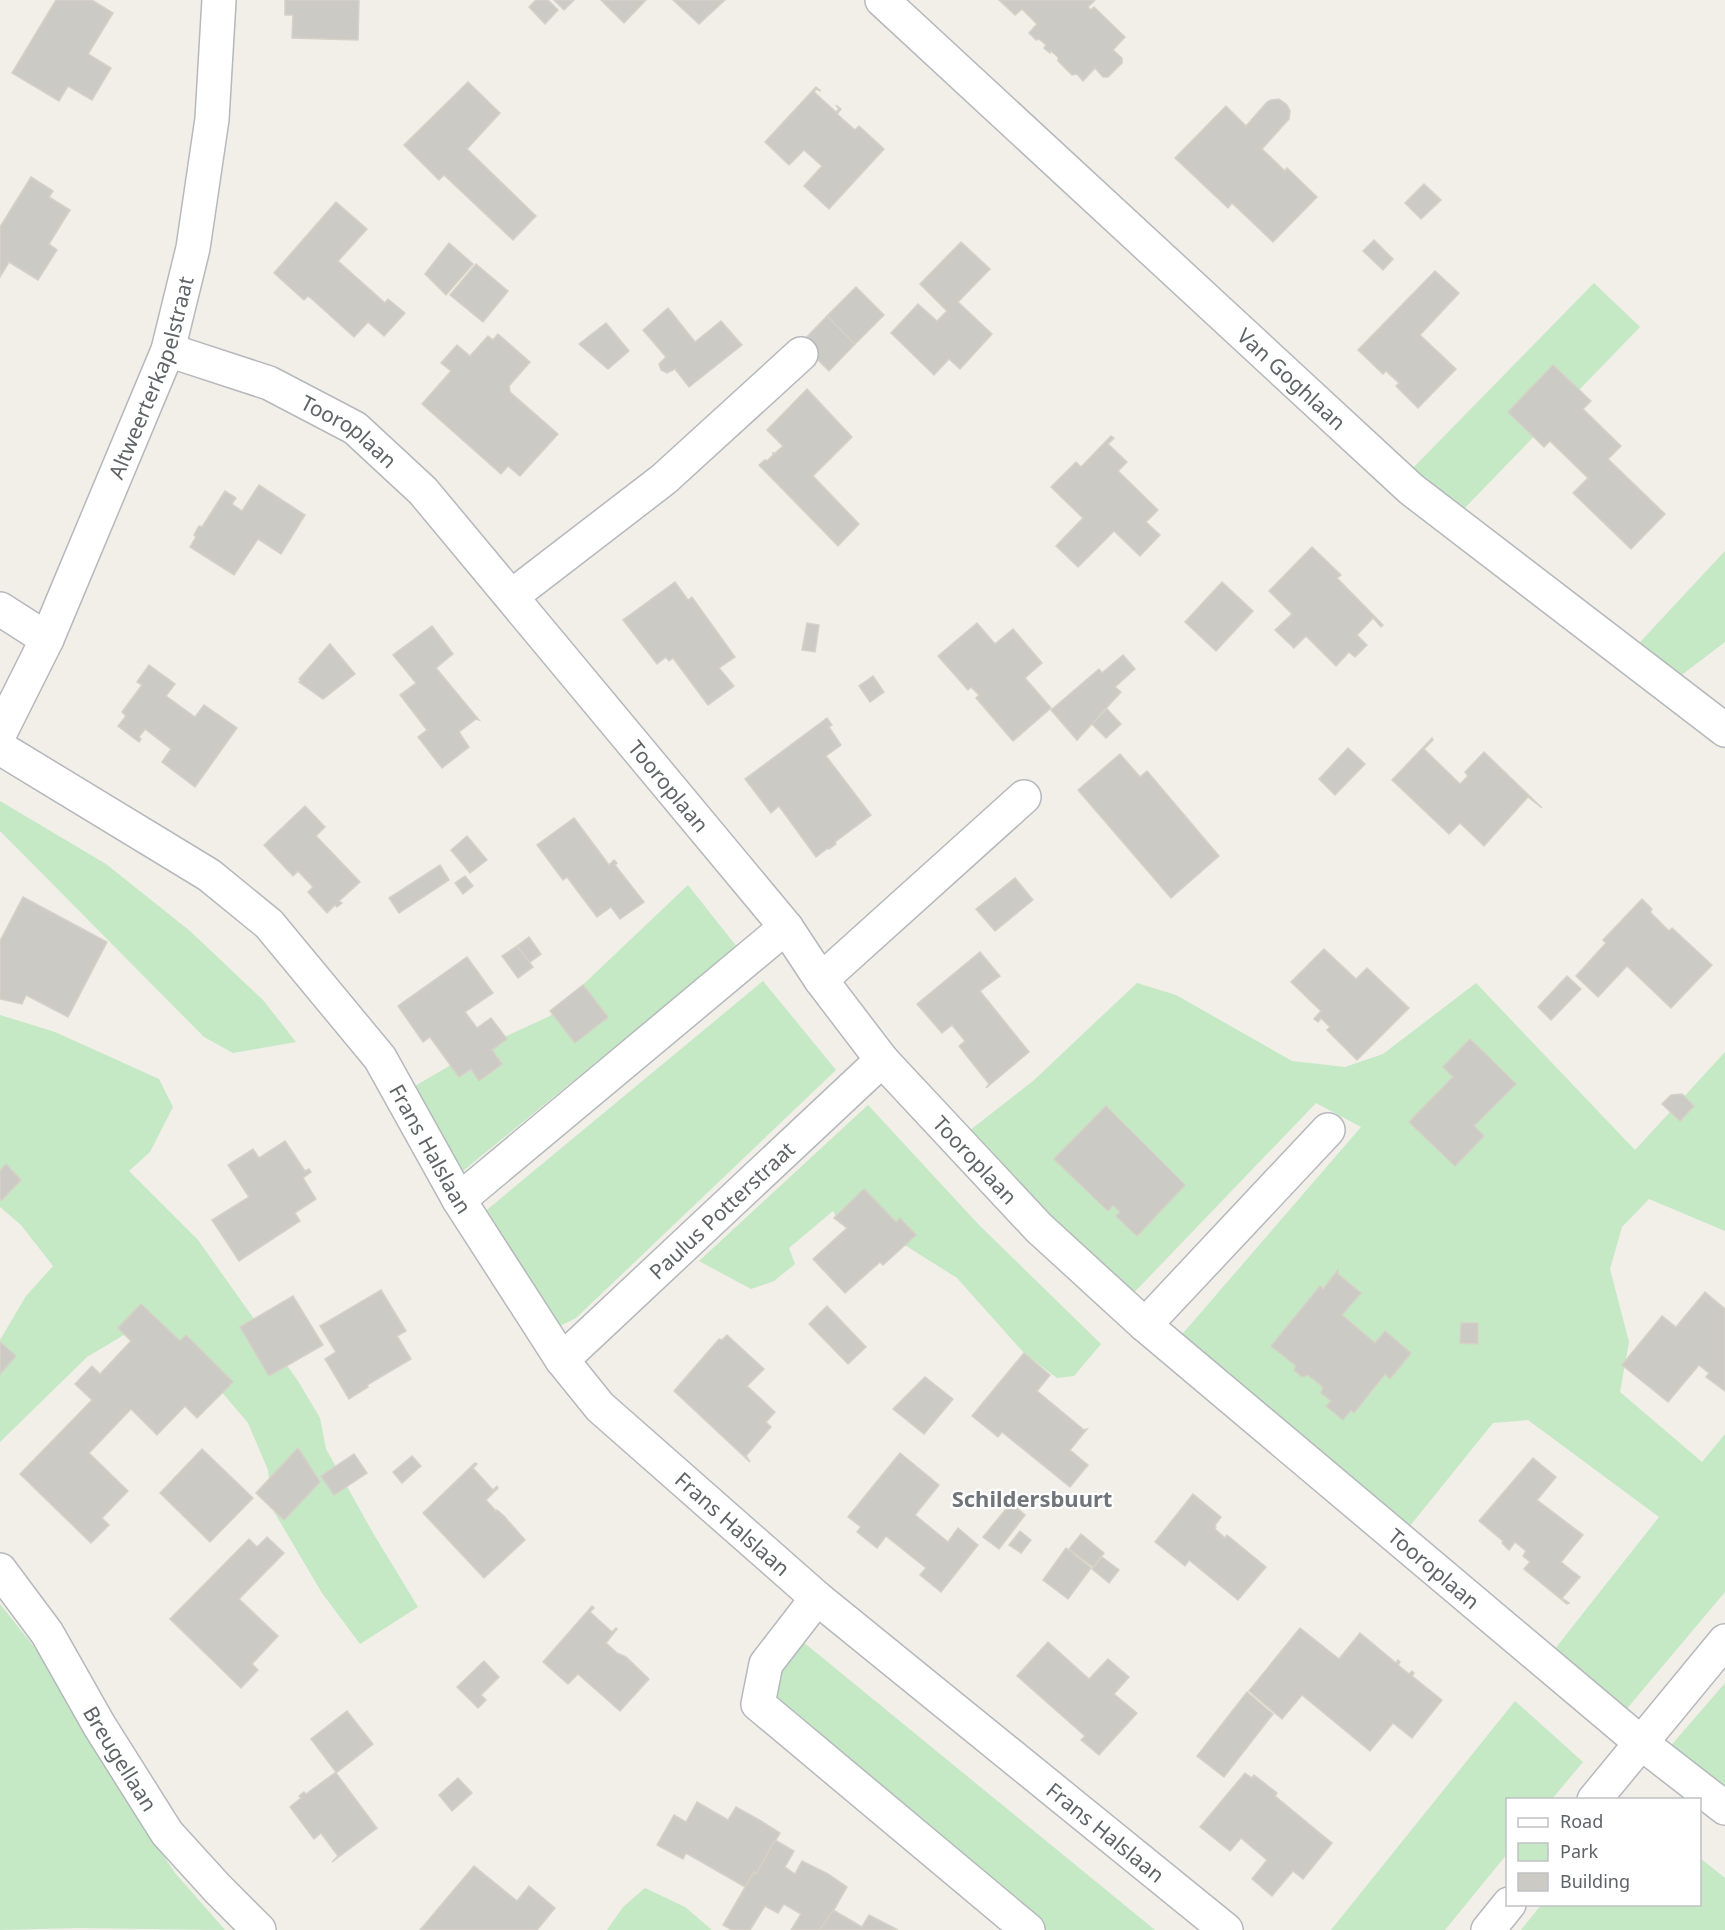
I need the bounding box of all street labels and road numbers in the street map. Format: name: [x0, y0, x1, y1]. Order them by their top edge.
street label: Altweerterkapelstraat: [102, 273, 200, 483]
street label: Van Goghlaan: [1231, 322, 1352, 436]
street label: Tooroplaan: [296, 388, 403, 474]
street label: Tooroplaan: [622, 734, 715, 838]
street label: Frans Halslaan: [383, 1079, 478, 1219]
street label: Tooroplaan: [927, 1109, 1024, 1210]
street label: Paulus Potterstraat: [643, 1135, 801, 1285]
street label: Frans Halslaan: [669, 1466, 796, 1582]
street label: Tooroplaan: [1382, 1522, 1486, 1615]
street label: Breugellaan: [77, 1701, 164, 1816]
street label: Frans Halslaan: [1041, 1776, 1170, 1889]

